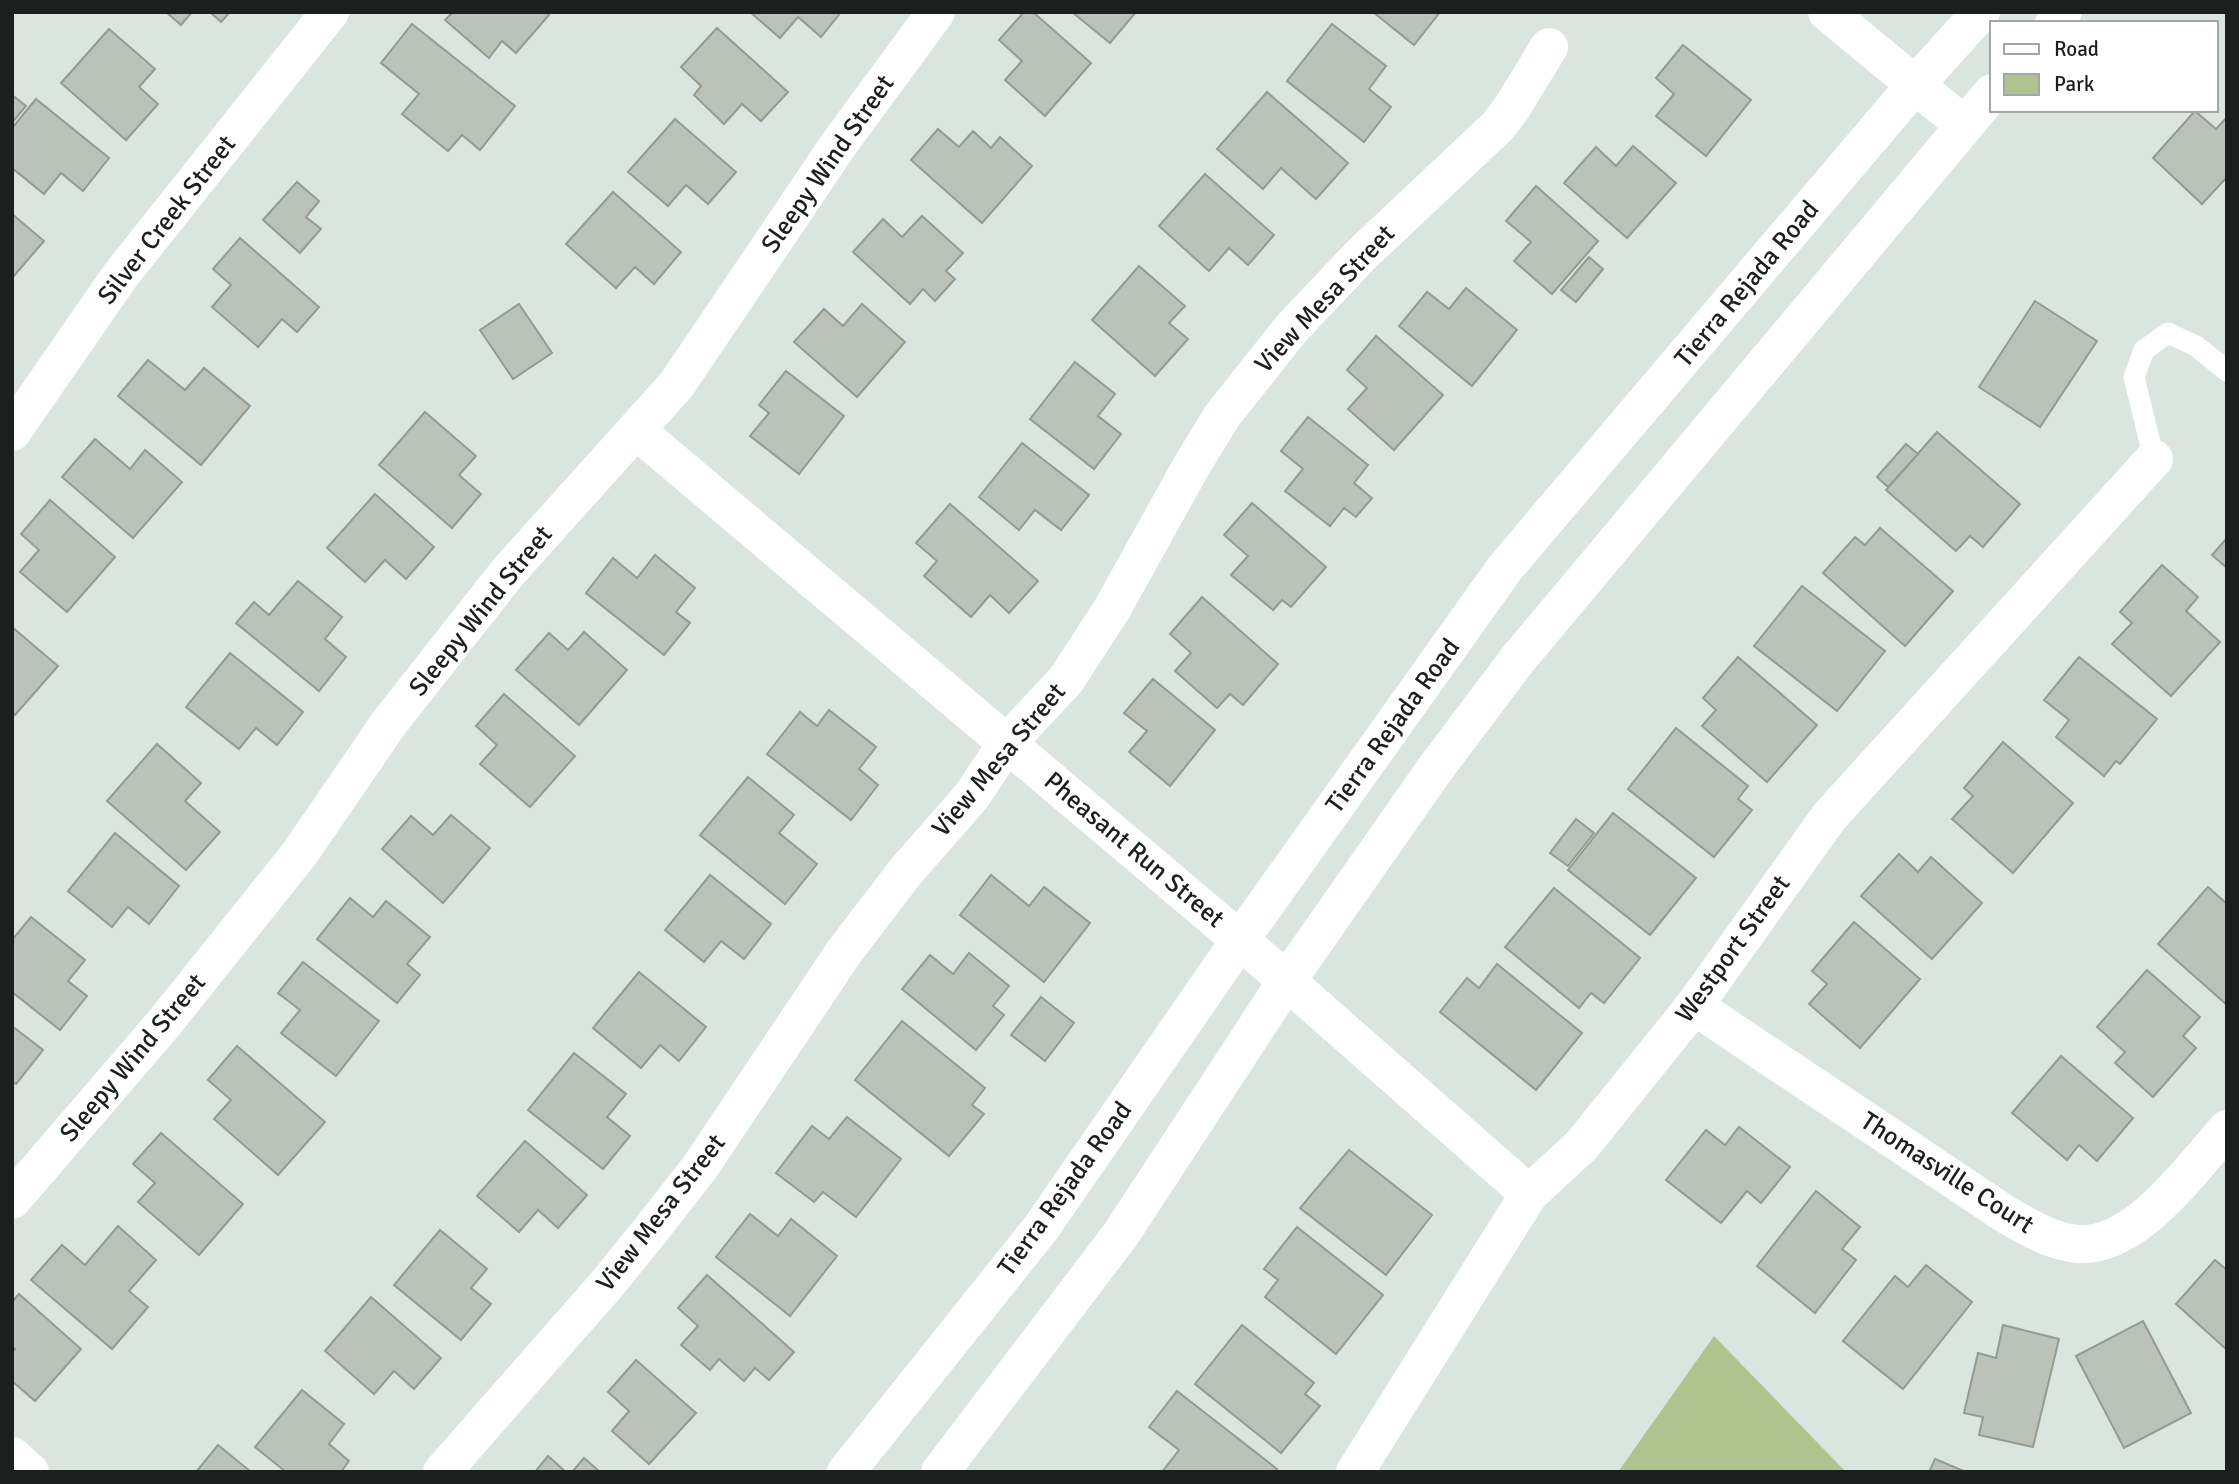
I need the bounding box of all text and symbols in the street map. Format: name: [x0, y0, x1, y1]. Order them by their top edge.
legend: [1990, 21, 2218, 112]
text: Road: [2054, 36, 2099, 62]
street label: Sleepy Wind Street: [755, 69, 901, 259]
text: Park: [2054, 71, 2095, 97]
street label: Silver Creek Street: [91, 129, 243, 311]
street label: Tierra Rejada Road: [1668, 194, 1826, 374]
street label: View Mesa Street: [1248, 218, 1402, 380]
street label: Sleepy Wind Street: [402, 519, 560, 703]
street label: Tierra Rejada Road: [1319, 633, 1467, 819]
street label: View Mesa Street: [925, 676, 1073, 844]
street label: Pheasant Run Street: [1037, 765, 1231, 935]
street label: Westport Street: [1669, 869, 1797, 1029]
street label: Sleepy Wind Street: [53, 967, 213, 1149]
street label: Tierra Rejada Road: [991, 1096, 1139, 1282]
street label: Thomasville Court: [1854, 1105, 2040, 1241]
street label: View Mesa Street: [590, 1128, 732, 1298]

